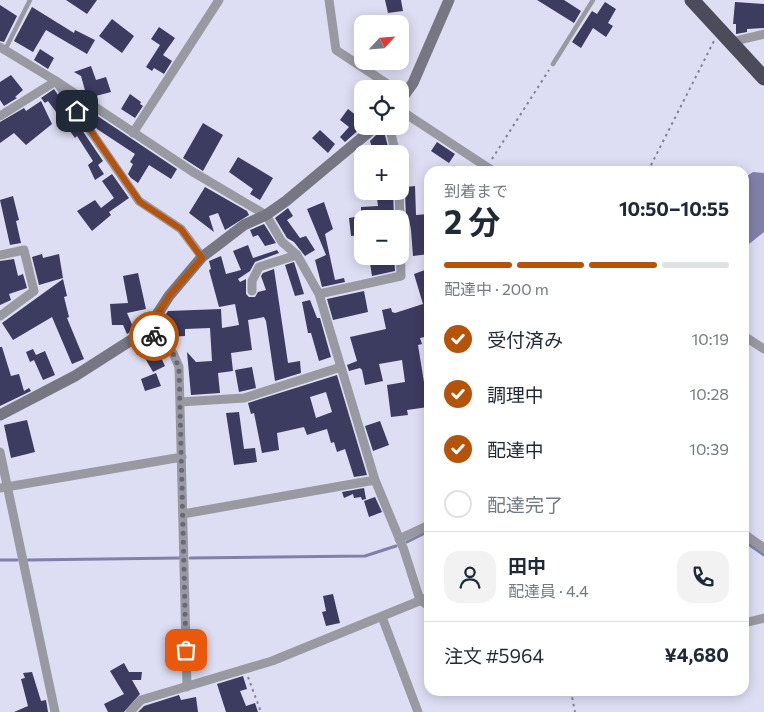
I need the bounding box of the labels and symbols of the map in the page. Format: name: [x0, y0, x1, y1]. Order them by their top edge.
north arrow: [354, 15, 409, 70]
pin: [56, 90, 98, 132]
courier: [129, 311, 179, 361]
pin: [165, 629, 207, 671]

